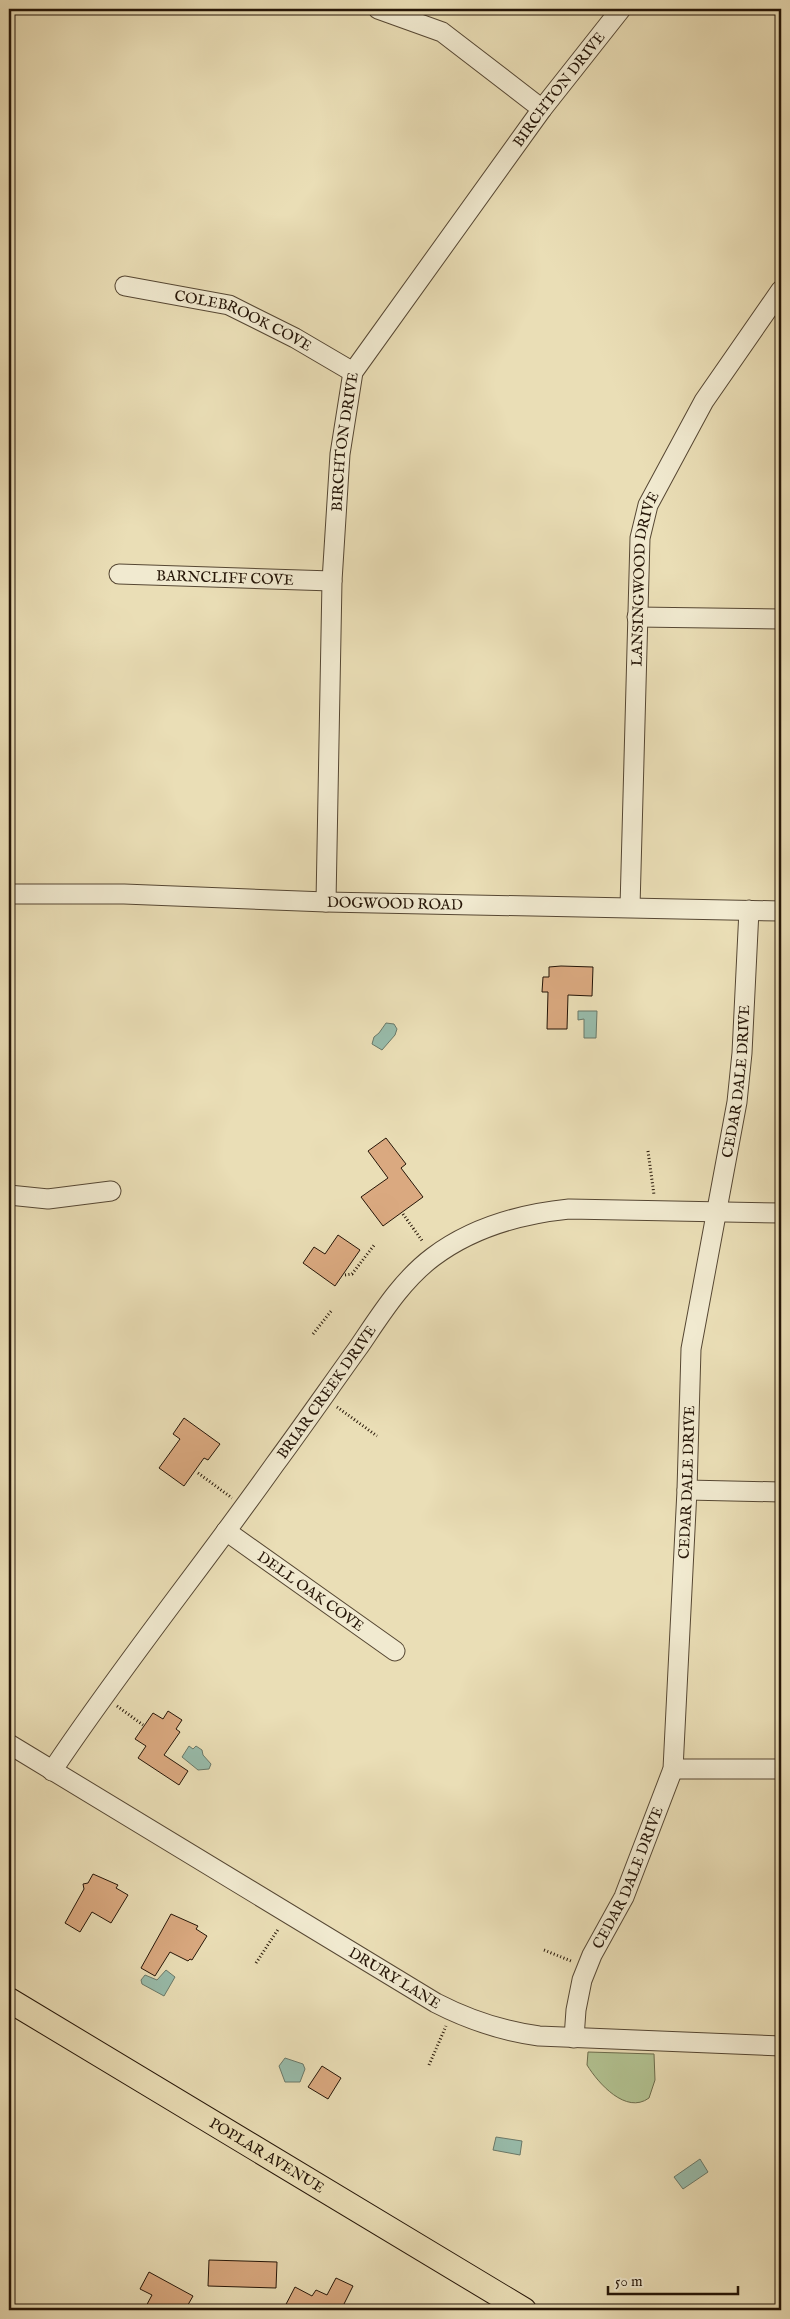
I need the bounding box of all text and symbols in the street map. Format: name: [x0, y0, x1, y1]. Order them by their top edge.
street label: BIRCHTON DRIVE: [508, 28, 609, 151]
street label: COLEBROOK COVE: [173, 286, 315, 355]
street label: BIRCHTON DRIVE: [327, 371, 362, 512]
street label: LANSINGWOOD DRIVE: [627, 488, 663, 667]
street label: BARNCLIFF COVE: [156, 566, 294, 589]
street label: DOGWOOD ROAD: [327, 893, 463, 914]
street label: CEDAR DALE DRIVE: [717, 1004, 754, 1159]
street label: BRIAR CREEK DRIVE: [273, 1322, 380, 1462]
street label: CEDAR DALE DRIVE: [674, 1405, 699, 1560]
street label: DELL OAK COVE: [254, 1547, 368, 1636]
street label: CEDAR DALE DRIVE: [588, 1804, 667, 1952]
street label: DRURY LANE: [345, 1943, 444, 2013]
street label: POPLAR AVENUE: [206, 2113, 328, 2197]
scale bar: [608, 2264, 738, 2296]
text: 50 m: [615, 2272, 643, 2291]

